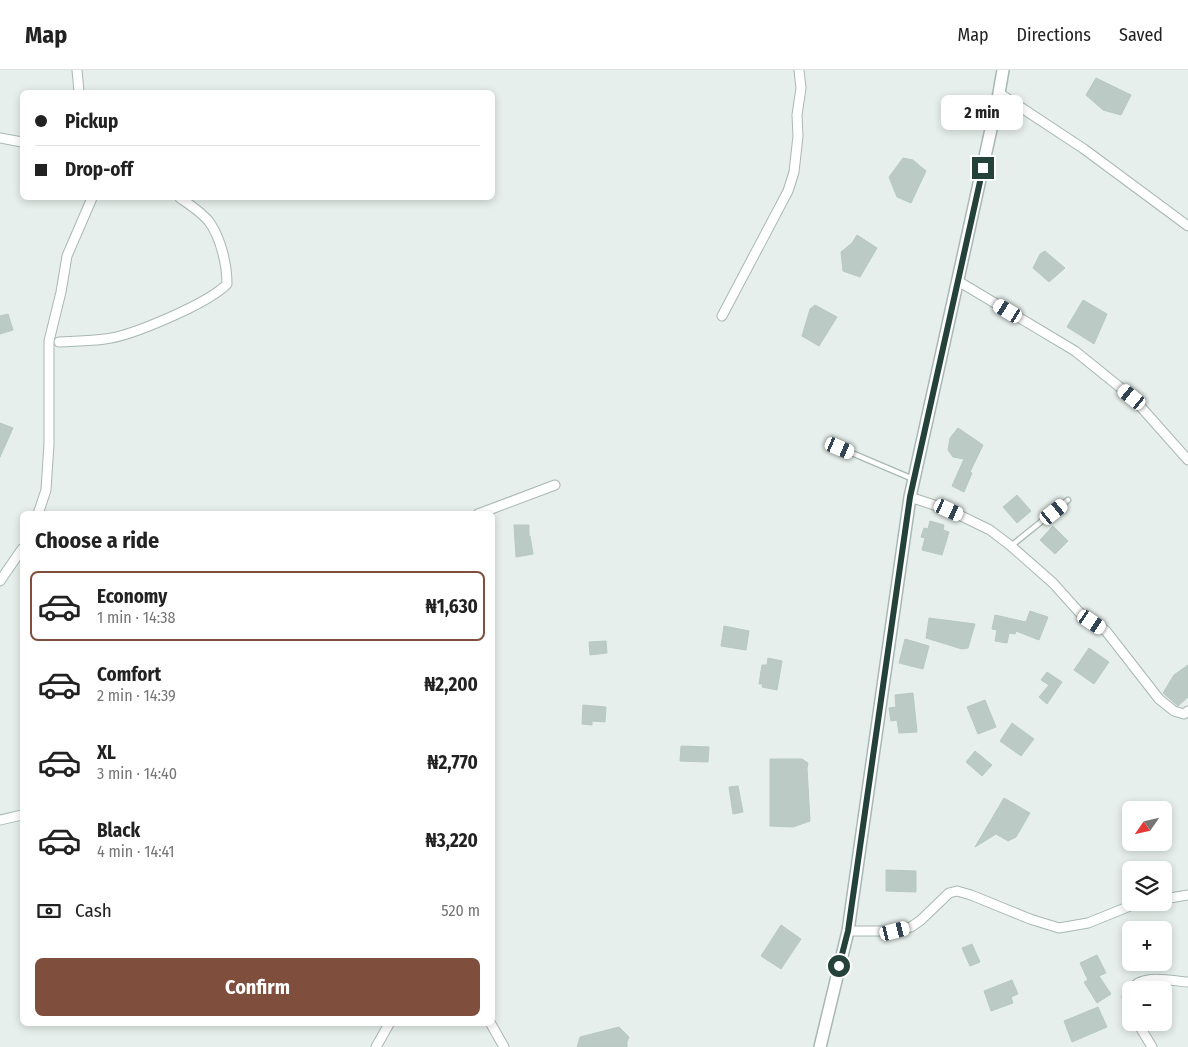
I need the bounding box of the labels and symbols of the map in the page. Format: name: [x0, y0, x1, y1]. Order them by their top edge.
callout: 2 min: [942, 96, 1024, 131]
route end: [972, 157, 994, 179]
car: [991, 297, 1024, 325]
car: [1115, 382, 1148, 412]
car: [823, 435, 856, 461]
car: [932, 497, 965, 523]
car: [1037, 497, 1070, 527]
car: [1075, 607, 1108, 637]
north arrow: [1122, 801, 1172, 851]
car: [878, 920, 911, 942]
route start: [828, 955, 850, 977]

